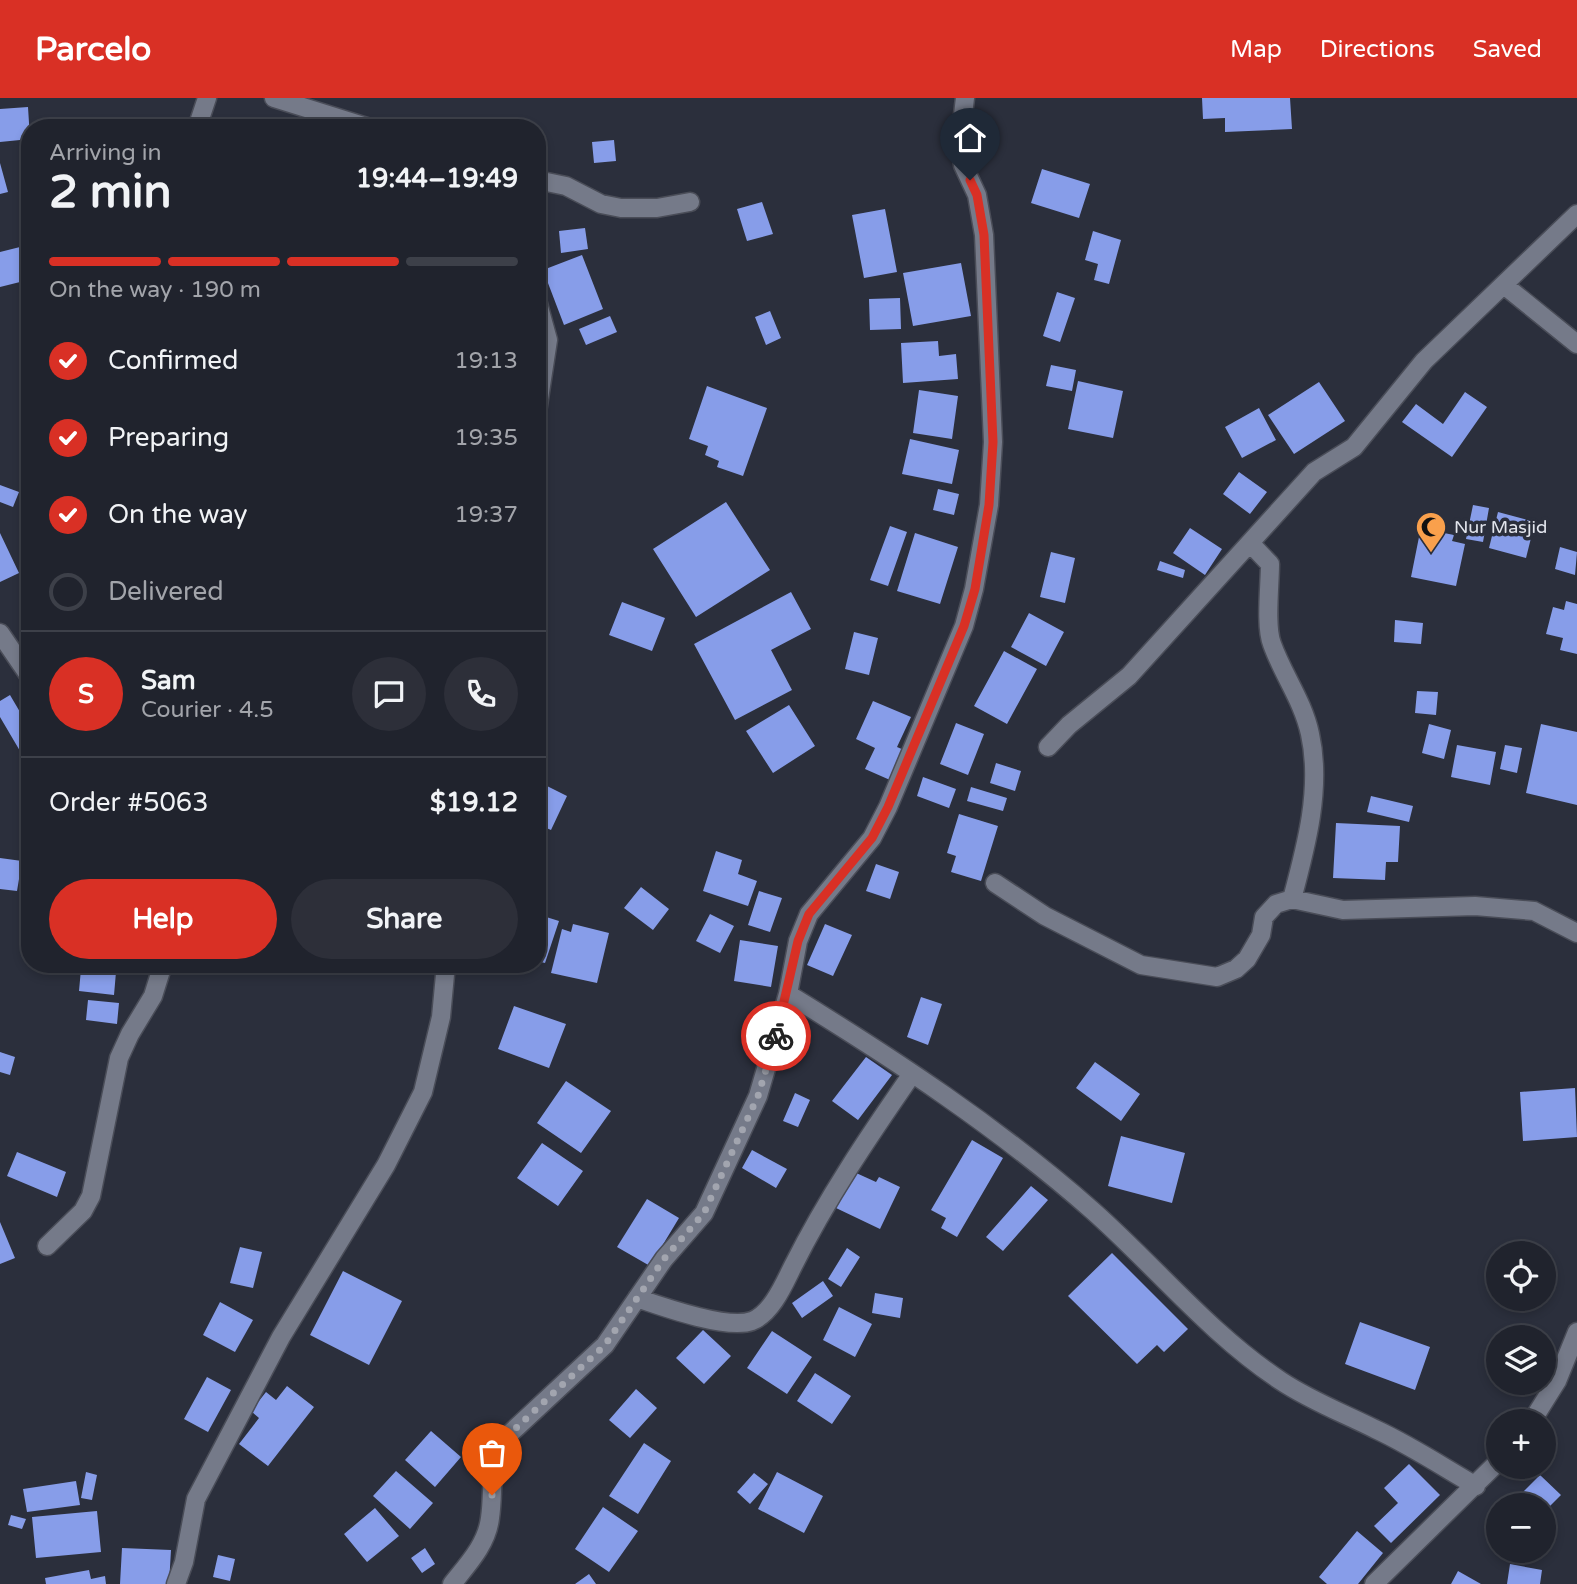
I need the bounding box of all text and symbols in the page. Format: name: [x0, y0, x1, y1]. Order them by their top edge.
text: Parcelo: [35, 30, 151, 69]
text: Map: [1230, 35, 1282, 64]
text: Directions: [1320, 35, 1435, 64]
text: Saved: [1473, 35, 1542, 64]
pin: [940, 108, 1000, 180]
icon: home: [951, 119, 989, 157]
text: Arriving in: [49, 139, 162, 167]
text: 19:44–19:49: [356, 163, 518, 194]
text: 2 min: [49, 165, 172, 220]
text: On the way · 190 m: [49, 276, 261, 304]
icon: check: [49, 342, 87, 380]
text: Confirmed: [108, 345, 238, 376]
text: 19:13: [454, 347, 518, 375]
icon: check: [49, 419, 87, 457]
text: Preparing: [108, 422, 229, 453]
text: 19:35: [454, 424, 518, 452]
icon: check: [49, 496, 87, 534]
text: On the way: [108, 499, 248, 530]
text: 19:37: [454, 501, 518, 529]
mosque icon: Nur Masjid: [1414, 510, 1448, 554]
place label: Nur Masjid: [1454, 516, 1547, 538]
text: Delivered: [108, 576, 224, 607]
button: chat: [352, 657, 426, 731]
button: phone: [444, 657, 518, 731]
text: Sam: [141, 665, 196, 696]
text: S: [78, 679, 94, 710]
text: Courier · 4.5: [141, 696, 274, 724]
text: Order #5063: [49, 787, 209, 818]
text: $19.12: [430, 787, 518, 818]
button: Help: [49, 879, 277, 959]
button: Share: [291, 879, 518, 959]
courier: [741, 1001, 811, 1071]
icon: bike: [757, 1017, 795, 1055]
map controls: [1486, 1241, 1556, 1563]
button: locate: [1486, 1241, 1556, 1311]
button: layers: [1486, 1325, 1556, 1395]
button: +: [1486, 1409, 1556, 1479]
pin: [462, 1423, 522, 1495]
icon: bag: [473, 1434, 511, 1472]
button: −: [1486, 1493, 1556, 1563]

